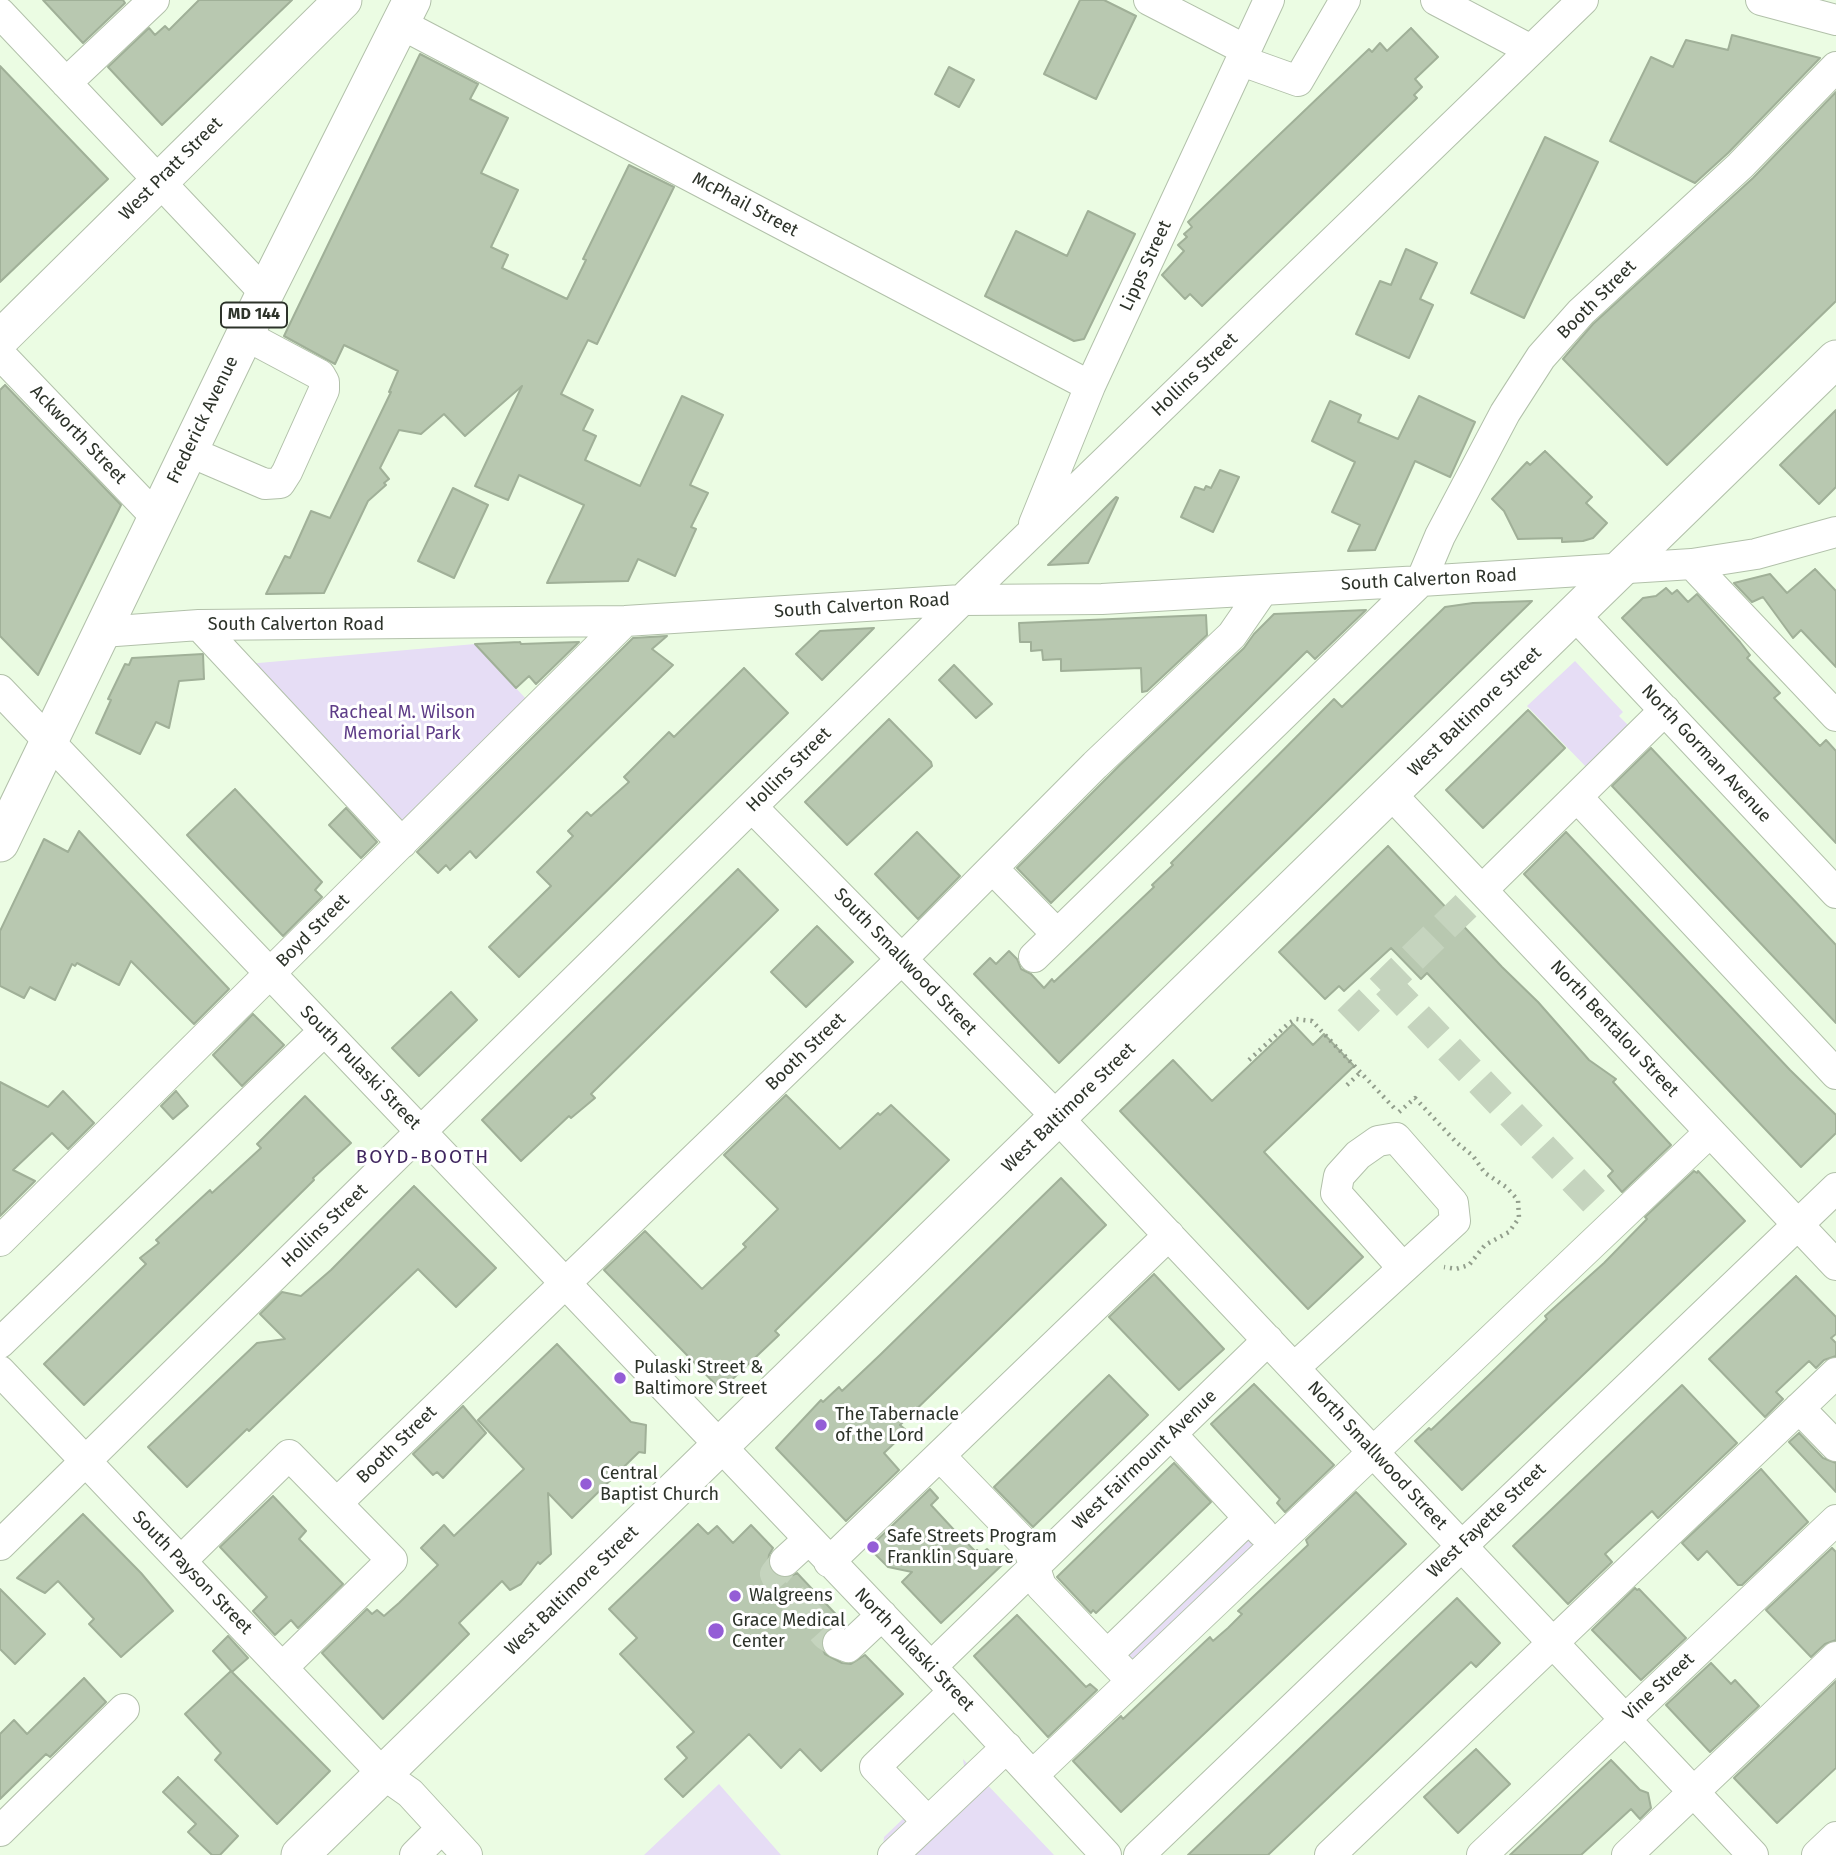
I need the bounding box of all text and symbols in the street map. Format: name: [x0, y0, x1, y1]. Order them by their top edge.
street label: West Pratt Street: [115, 113, 227, 225]
street label: McPhail Street: [688, 168, 802, 242]
street label: Lipps Street: [1116, 217, 1176, 315]
street label: Booth Street: [1553, 256, 1641, 344]
road number: MD 144: [221, 302, 287, 328]
street label: Hollins Street: [1148, 329, 1242, 421]
street label: Frederick Avenue: [163, 353, 243, 487]
street label: Ackworth Street: [25, 381, 131, 489]
street label: South Calverton Road: [1340, 565, 1518, 595]
street label: South Calverton Road: [773, 589, 951, 623]
street label: South Calverton Road: [208, 614, 384, 636]
street label: West Baltimore Street: [1404, 643, 1546, 781]
street label: North Gorman Avenue: [1636, 681, 1776, 827]
park label: Racheal M. Wilson Memorial Park: [329, 702, 475, 744]
street label: Hollins Street: [742, 723, 836, 817]
street label: South Smallwood Street: [829, 884, 981, 1040]
street label: Boyd Street: [272, 890, 354, 972]
street label: North Bentalou Street: [1545, 956, 1683, 1102]
street label: South Pulaski Street: [295, 1001, 425, 1135]
street label: Booth Street: [762, 1009, 850, 1095]
street label: West Baltimore Street: [998, 1039, 1140, 1177]
district label: BOYD-BOOTH: [357, 1147, 489, 1169]
street label: Hollins Street: [278, 1180, 372, 1272]
place label: Pulaski Street & Baltimore Street: [634, 1357, 767, 1400]
marker: Pulaski Street & Baltimore Street: [612, 1370, 628, 1386]
street label: North Smallwood Street: [1303, 1377, 1451, 1535]
street label: West Fairmount Avenue: [1069, 1386, 1221, 1534]
street label: Booth Street: [353, 1402, 441, 1488]
place label: The Tabernacle of the Lord: [835, 1404, 959, 1446]
marker: The Tabernacle of the Lord: [813, 1417, 829, 1433]
street label: West Fayette Street: [1423, 1459, 1551, 1583]
place label: Central Baptist Church: [600, 1463, 719, 1506]
marker: Central Baptist Church: [578, 1476, 594, 1492]
street label: South Payson Street: [127, 1507, 257, 1639]
street label: West Baltimore Street: [501, 1522, 643, 1660]
place label: Safe Streets Program Franklin Square: [887, 1526, 1057, 1568]
marker: Safe Streets Program Franklin Square: [865, 1539, 881, 1555]
street label: North Pulaski Street: [850, 1584, 978, 1716]
place label: Walgreens: [749, 1585, 833, 1607]
marker: Walgreens: [727, 1588, 743, 1604]
place label: Grace Medical Center: [732, 1610, 845, 1652]
marker: Grace Medical Center: [706, 1621, 726, 1641]
street label: Vine Street: [1619, 1649, 1699, 1725]

